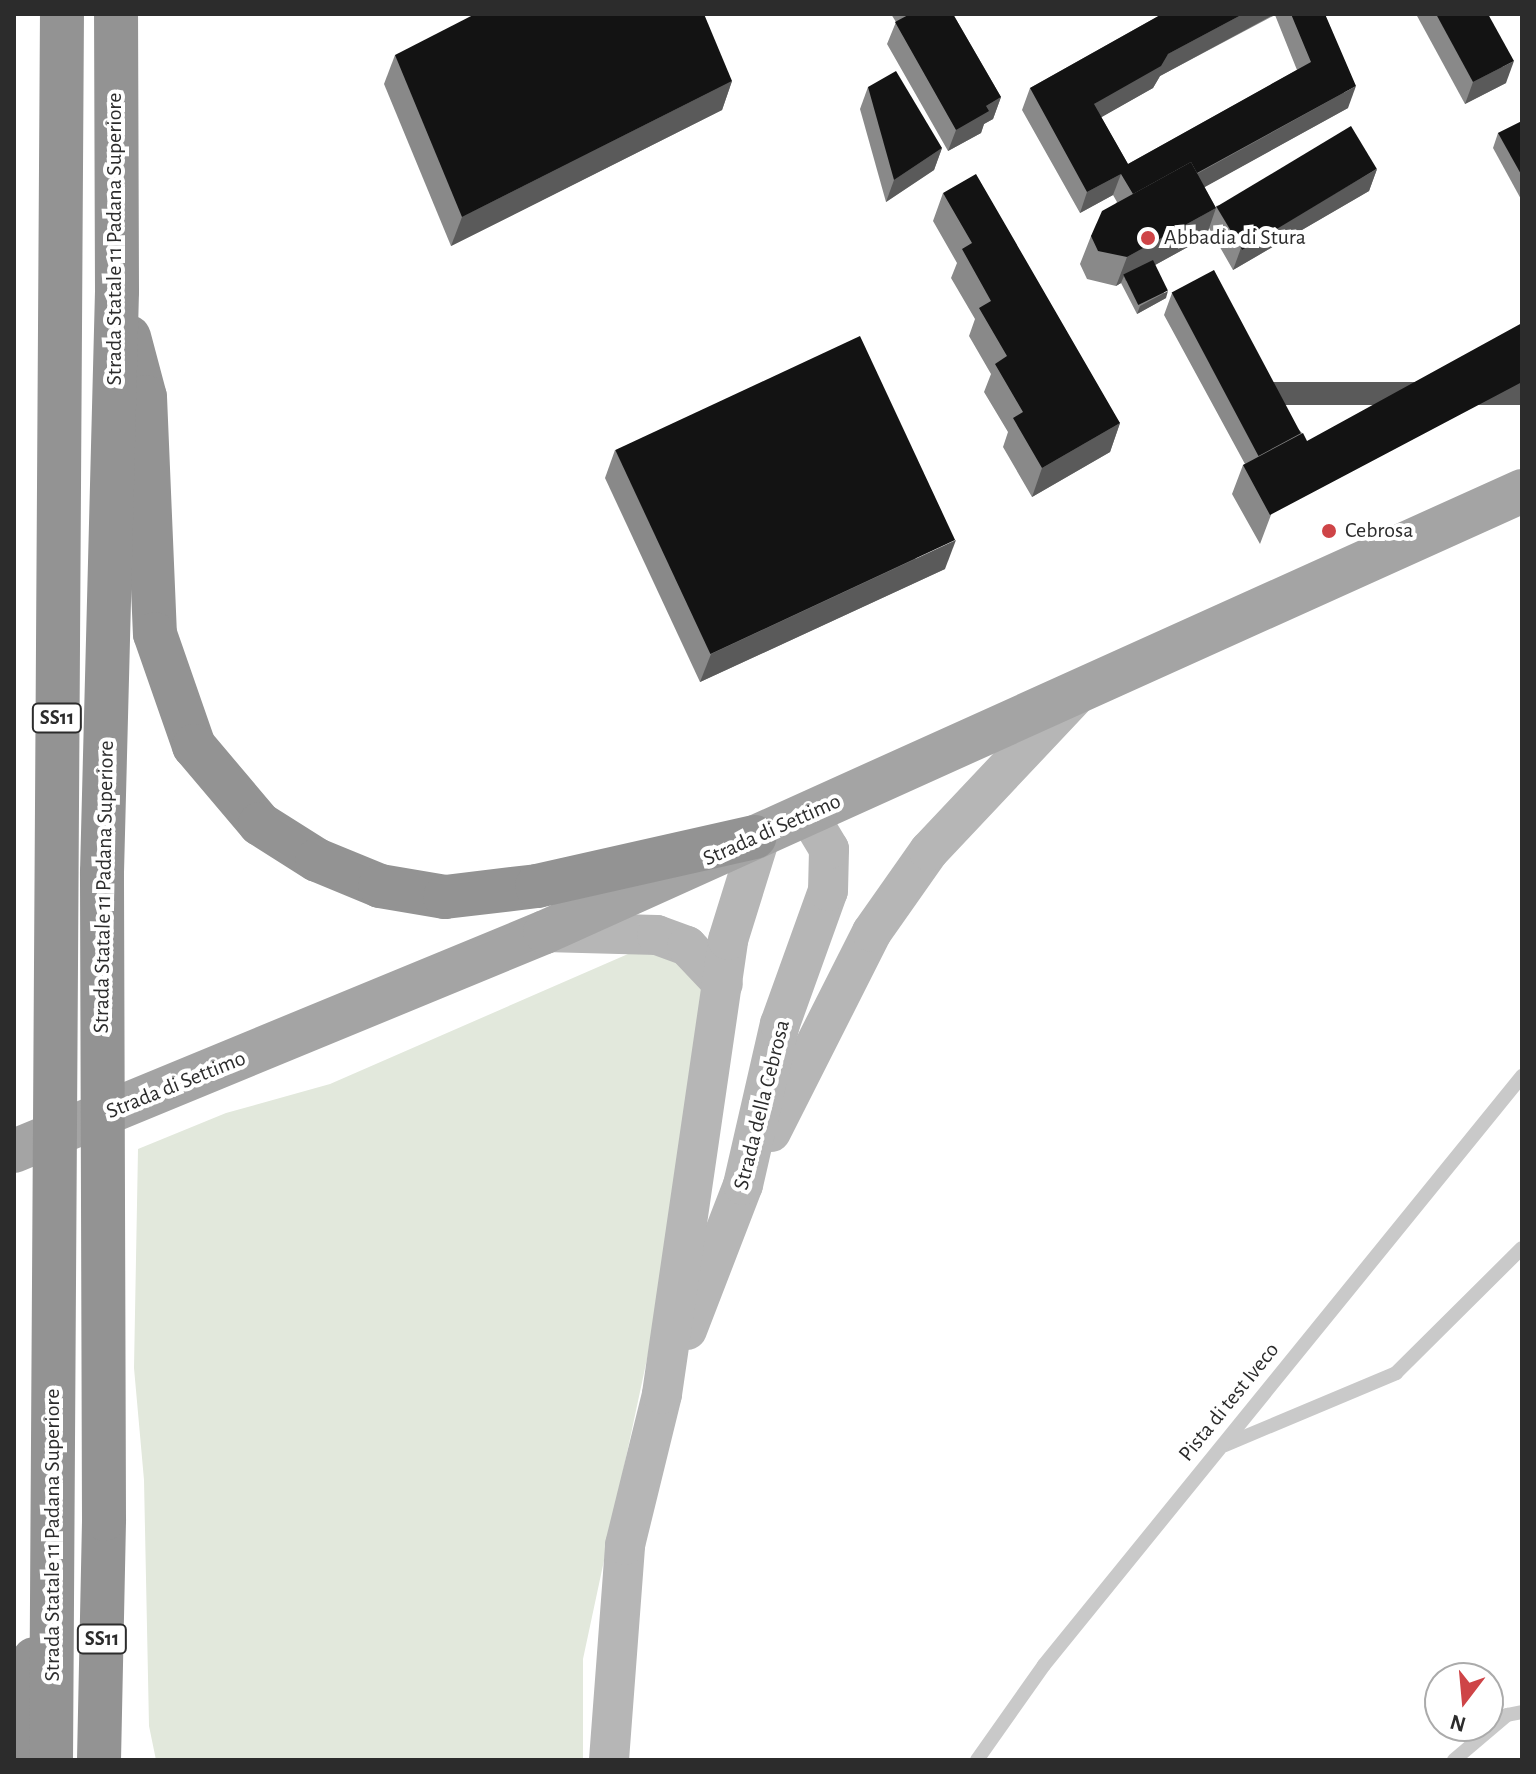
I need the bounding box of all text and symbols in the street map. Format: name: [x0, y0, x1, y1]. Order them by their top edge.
street label: Strada Statale 11 Padana Superiore: [102, 92, 128, 386]
place label: Abbadia di Stura: [1164, 225, 1306, 251]
marker: Abbadia di Stura: [1139, 229, 1157, 247]
place label: Cebrosa: [1345, 518, 1413, 544]
marker: Cebrosa: [1320, 522, 1338, 540]
road number: SS11: [31, 702, 83, 734]
street label: Strada Statale 11 Padana Superiore: [88, 740, 120, 1034]
street label: Strada di Settimo: [699, 788, 845, 872]
street label: Strada della Cebrosa: [728, 1017, 796, 1193]
street label: Strada di Settimo: [103, 1045, 249, 1125]
street label: Pista di test Iveco: [1173, 1337, 1285, 1467]
street label: Strada Statale 11 Padana Superiore: [40, 1388, 66, 1682]
road number: SS11: [76, 1623, 128, 1655]
north arrow: [1424, 1662, 1504, 1742]
text: N: [1448, 1710, 1468, 1736]

